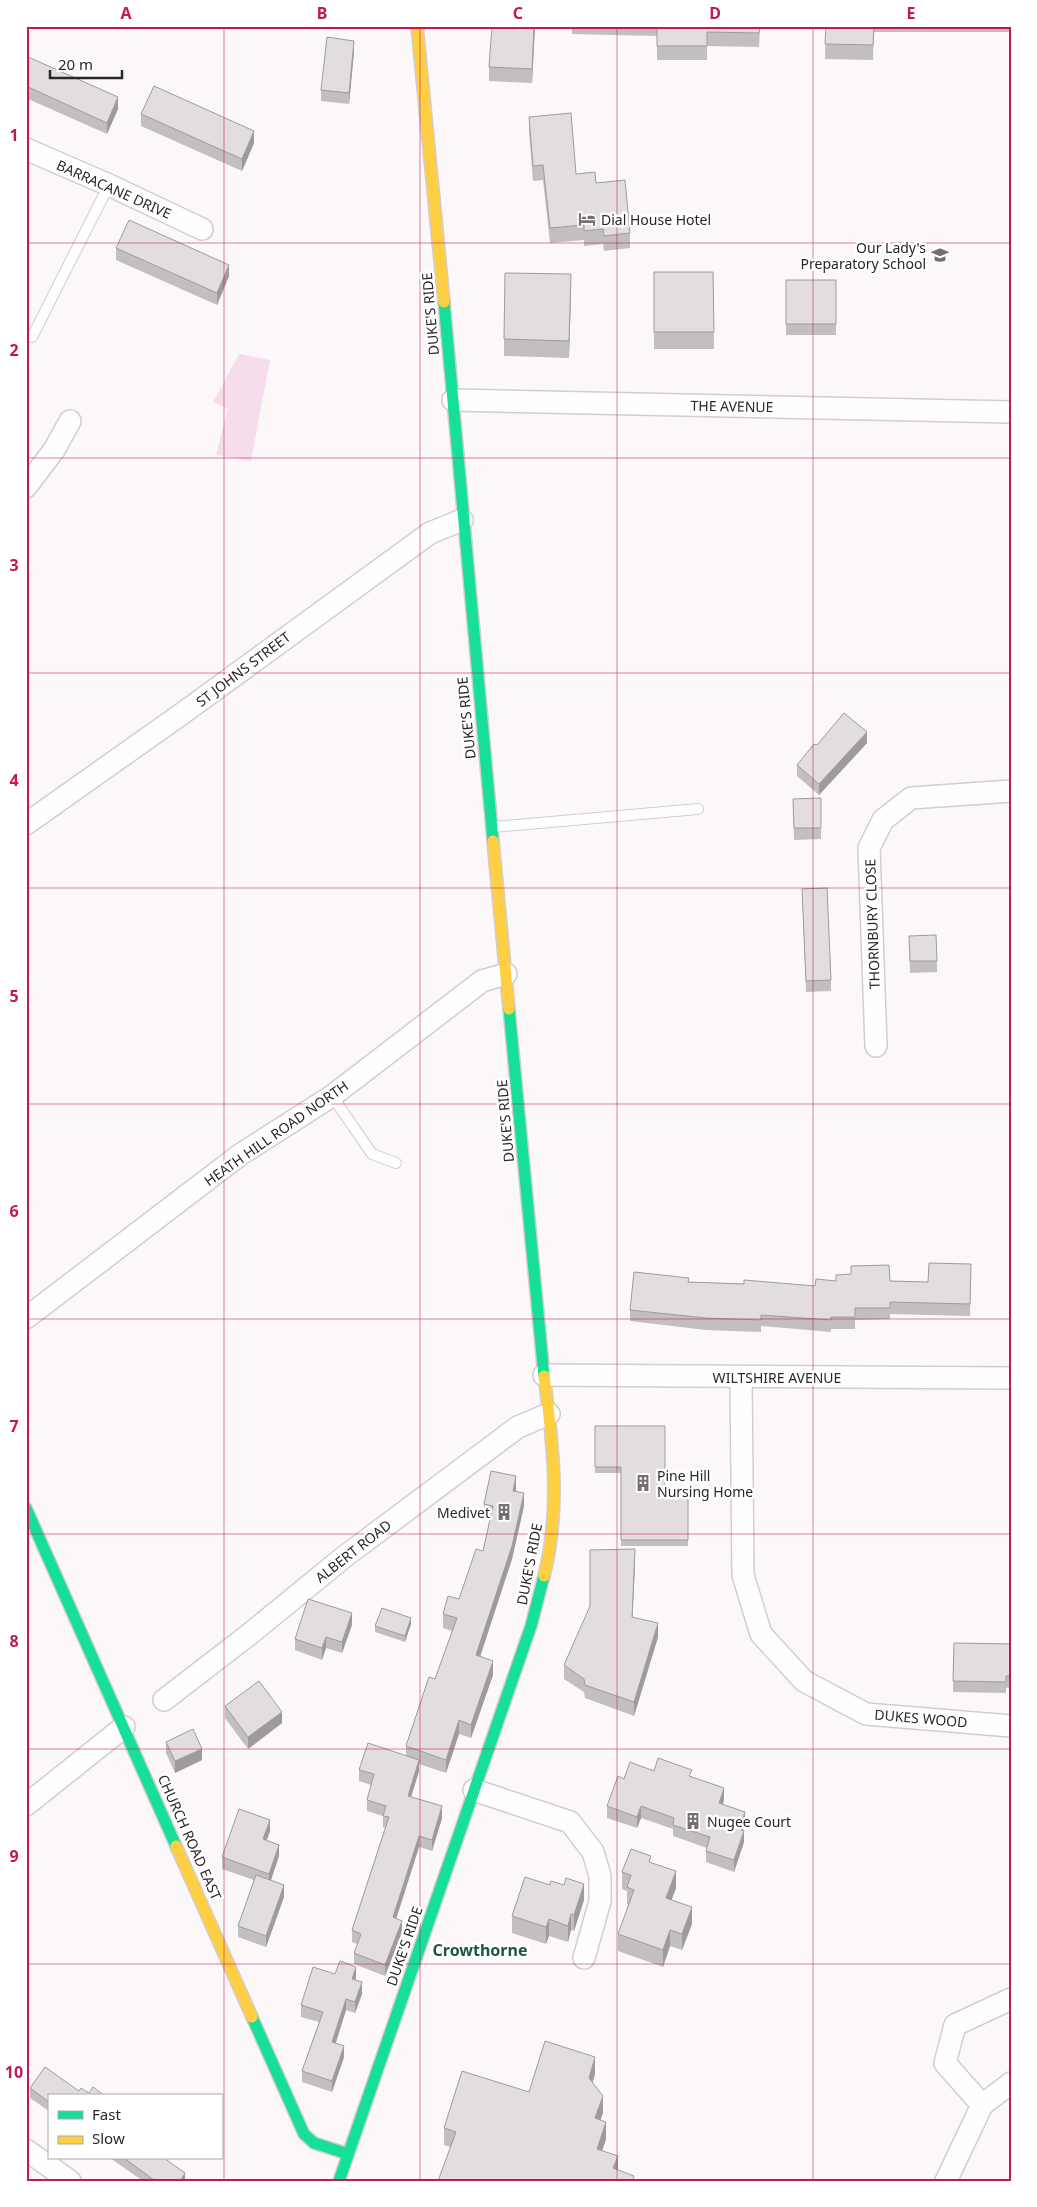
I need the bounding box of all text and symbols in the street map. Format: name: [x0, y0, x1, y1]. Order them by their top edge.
text: A: [120, 2, 132, 24]
text: B: [317, 2, 327, 24]
text: C: [513, 2, 523, 24]
text: D: [709, 2, 721, 24]
text: E: [907, 2, 916, 24]
scale bar: [50, 48, 122, 80]
text: 20 m: [58, 54, 93, 74]
text: 1: [9, 124, 19, 146]
street label: BARRACANE DRIVE: [54, 155, 174, 223]
hotel icon: Dial House Hotel: [577, 209, 597, 229]
place label: Dial House Hotel: [601, 210, 711, 229]
place label: Our Lady's Preparatory School: [801, 238, 926, 273]
school or university icon: Our Lady's Preparatory School: [930, 245, 950, 265]
street label: DUKE'S RIDE: [417, 272, 443, 356]
text: 2: [9, 339, 19, 361]
street label: THE AVENUE: [690, 396, 774, 416]
text: 3: [9, 554, 19, 576]
street label: ST JOHNS STREET: [192, 627, 294, 711]
street label: DUKE'S RIDE: [452, 676, 480, 760]
text: 4: [9, 769, 19, 791]
street label: THORNBURY CLOSE: [860, 859, 884, 989]
text: 5: [9, 985, 19, 1007]
street label: HEATH HILL ROAD NORTH: [200, 1076, 352, 1190]
street label: DUKE'S RIDE: [492, 1079, 518, 1163]
text: 6: [9, 1200, 19, 1222]
street label: WILTSHIRE AVENUE: [713, 1368, 841, 1387]
text: 7: [9, 1415, 19, 1437]
place label: Pine Hill Nursing Home: [657, 1466, 753, 1501]
building icon: Pine Hill Nursing Home: [633, 1473, 653, 1493]
building icon: Medivet: [494, 1502, 514, 1522]
place label: Medivet: [437, 1503, 490, 1522]
street label: ALBERT ROAD: [311, 1515, 395, 1587]
street label: DUKE'S RIDE: [512, 1522, 546, 1606]
text: 8: [9, 1630, 19, 1652]
street label: DUKES WOOD: [874, 1704, 968, 1732]
street label: CHURCH ROAD EAST: [154, 1771, 226, 1903]
building icon: Nugee Court: [683, 1811, 703, 1831]
place label: Nugee Court: [707, 1812, 791, 1831]
text: 9: [9, 1845, 19, 1867]
street label: DUKE'S RIDE: [382, 1904, 426, 1988]
district label: Crowthorne: [433, 1939, 527, 1961]
text: 10: [5, 2061, 23, 2083]
legend: [48, 2094, 222, 2160]
text: Fast: [92, 2104, 121, 2124]
text: Slow: [92, 2128, 125, 2148]

